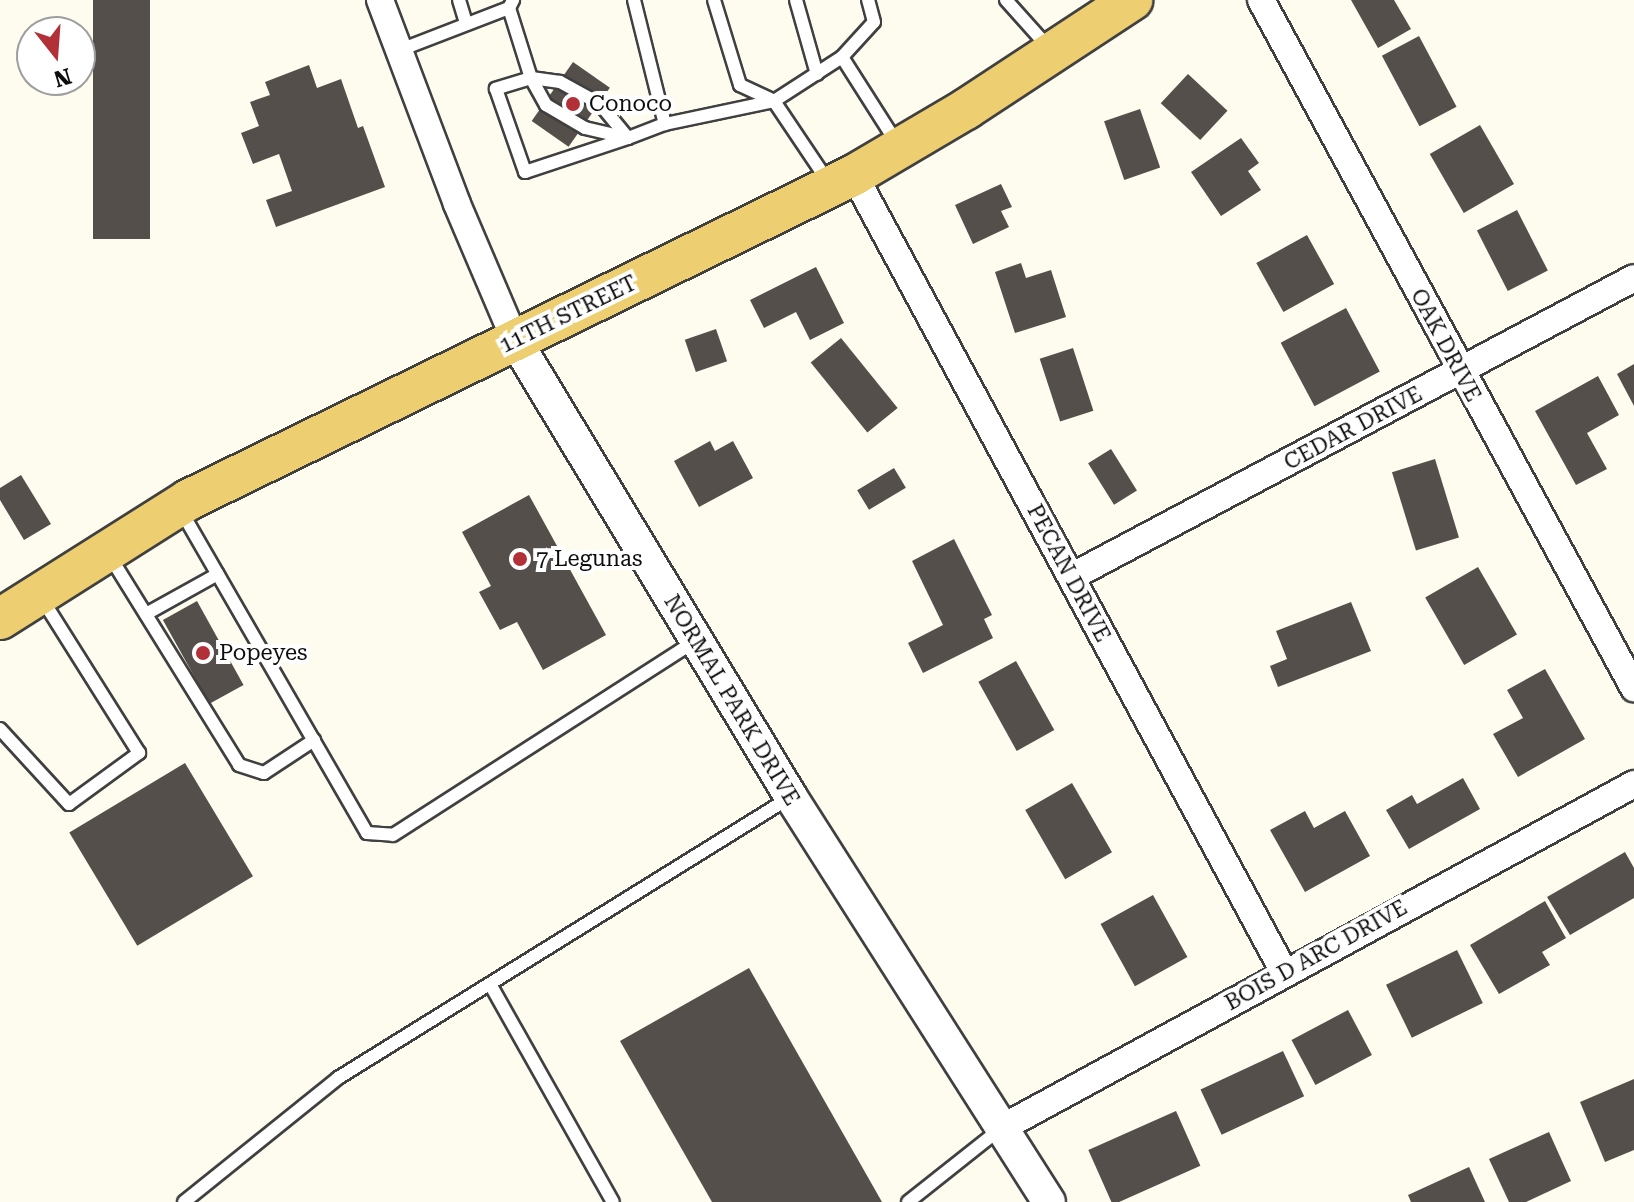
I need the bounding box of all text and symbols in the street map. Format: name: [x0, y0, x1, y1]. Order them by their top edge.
north arrow: [16, 16, 96, 96]
text: N: [51, 63, 74, 92]
place label: Conoco: [589, 91, 672, 117]
marker: Conoco: [564, 95, 582, 113]
street label: 11TH STREET: [495, 269, 641, 359]
street label: OAK DRIVE: [1405, 284, 1487, 406]
street label: CEDAR DRIVE: [1279, 381, 1427, 475]
street label: PECAN DRIVE: [1022, 500, 1116, 646]
place label: 7 Legunas: [536, 546, 642, 572]
marker: 7 Legunas: [511, 550, 529, 568]
street label: NORMAL PARK DRIVE: [659, 590, 805, 810]
place label: Popeyes: [219, 640, 308, 666]
marker: Popeyes: [194, 644, 212, 662]
street label: BOIS D ARC DRIVE: [1220, 894, 1412, 1016]

